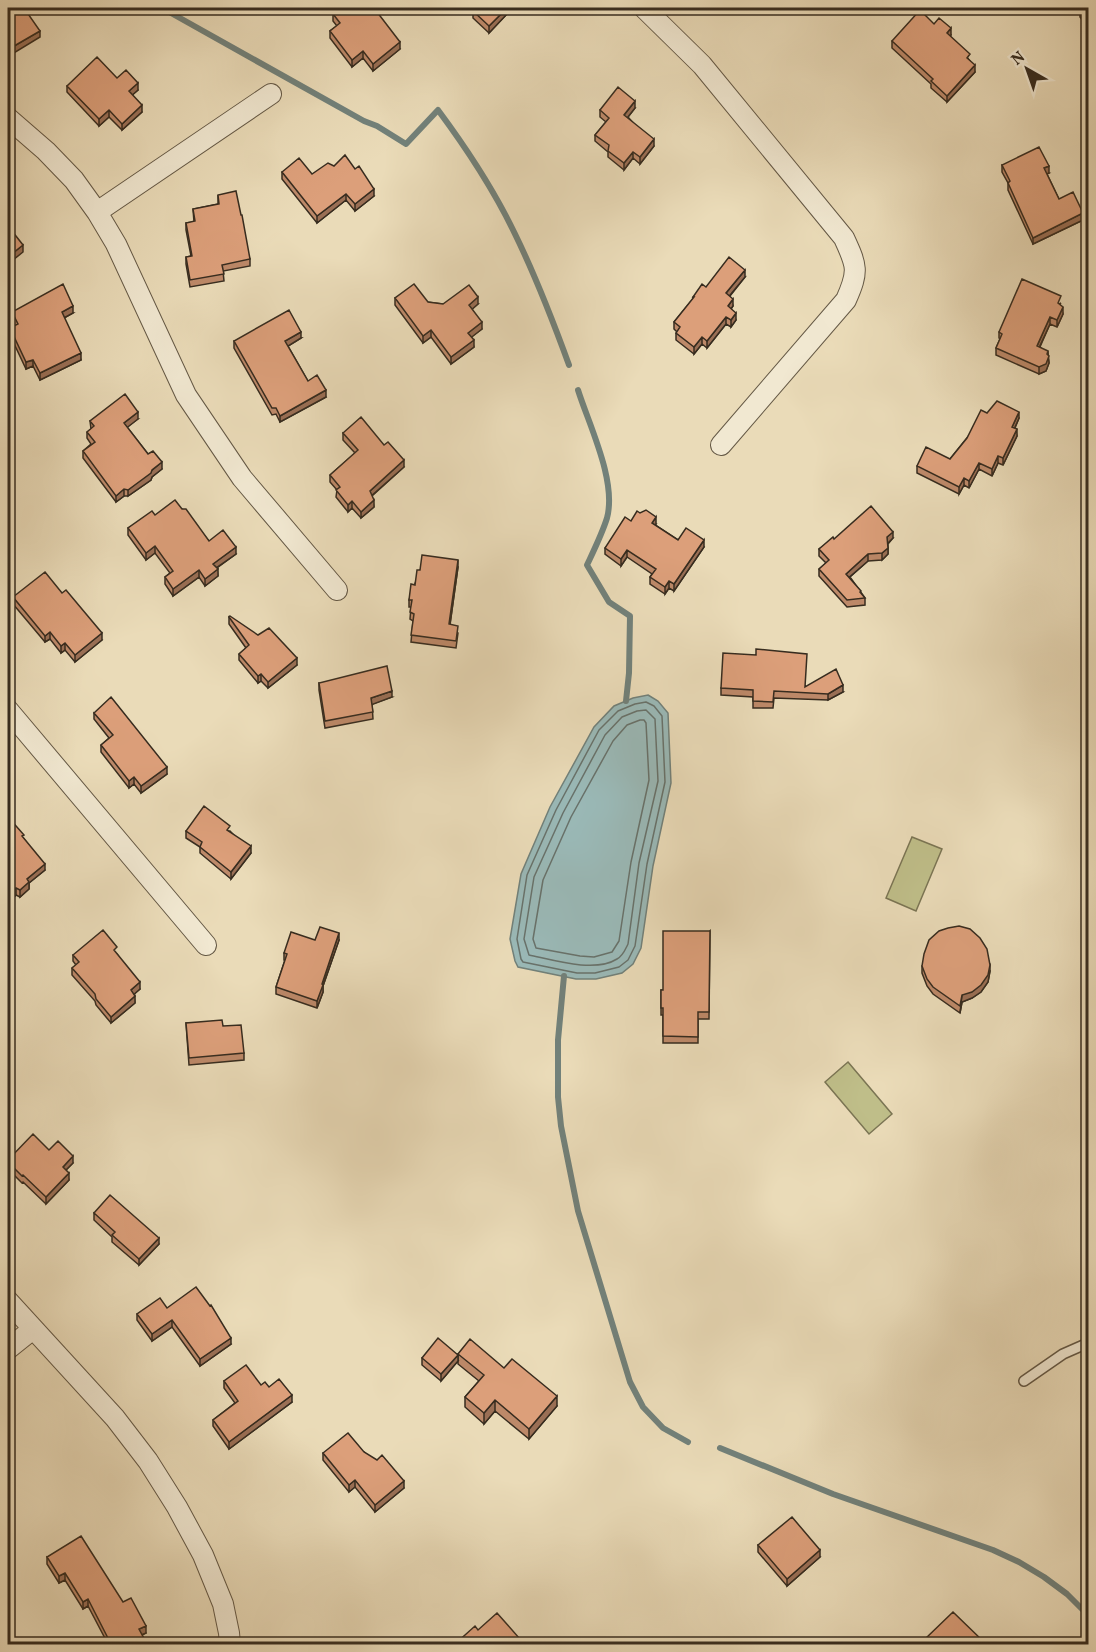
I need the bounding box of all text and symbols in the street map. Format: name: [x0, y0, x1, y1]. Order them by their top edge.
north arrow: [997, 39, 1057, 99]
text: N: [1007, 47, 1030, 71]

